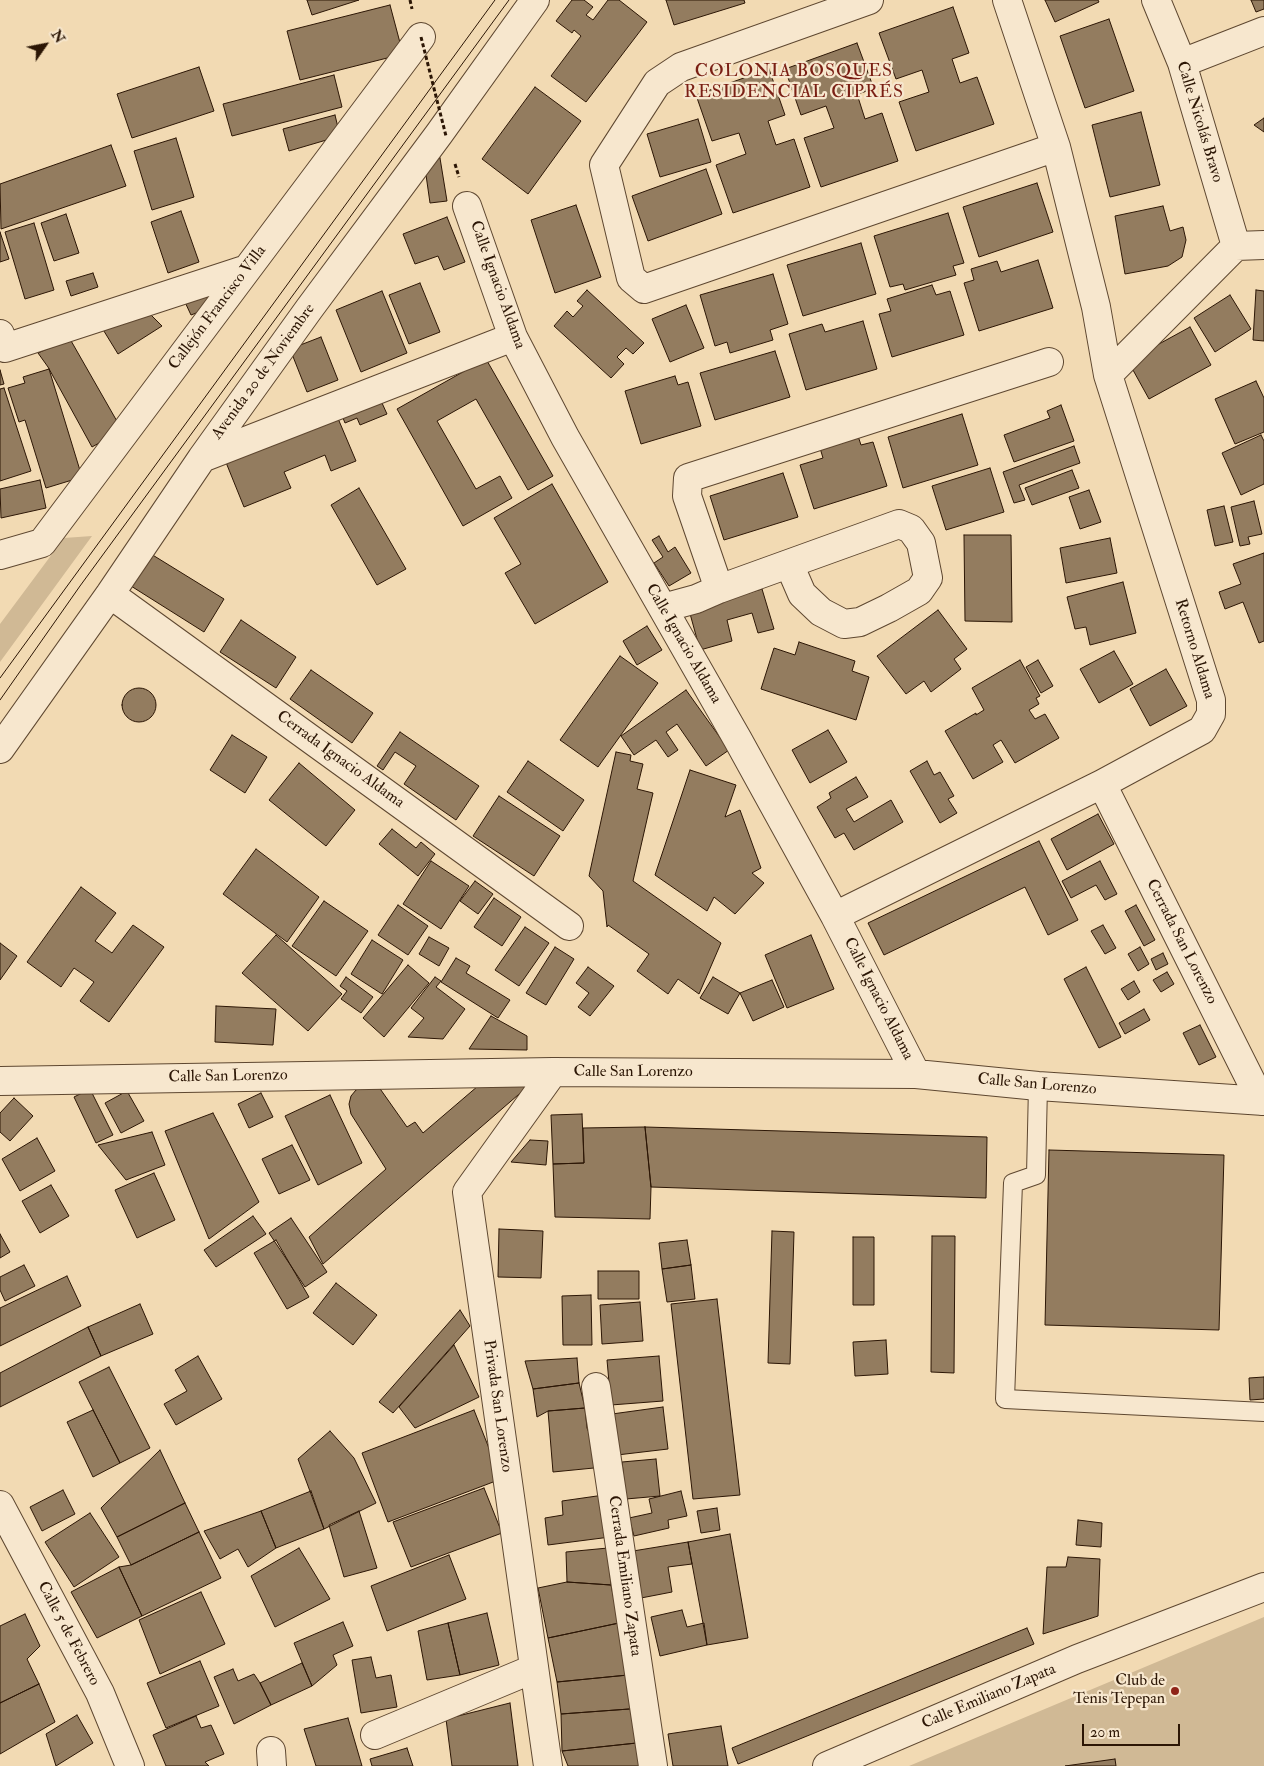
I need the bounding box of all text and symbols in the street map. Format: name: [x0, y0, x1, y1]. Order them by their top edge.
north arrow: [20, 20, 70, 70]
text: N: [47, 27, 69, 46]
street label: Calle Nicolás Bravo: [1171, 59, 1227, 185]
district label: COLONIA BOSQUES RESIDENCIAL CIPRÉS: [682, 61, 906, 104]
street label: Calle Ignacio Aldama: [465, 218, 529, 352]
street label: Callejón Francisco Villa: [165, 242, 271, 374]
street label: Avenida 20 de Noviembre: [208, 300, 320, 444]
street label: Calle Ignacio Aldama: [641, 581, 725, 707]
street label: Retorno Aldama: [1170, 597, 1218, 701]
street label: Cerrada Ignacio Aldama: [272, 707, 408, 813]
street label: Cerrada San Lorenzo: [1141, 876, 1221, 1008]
street label: Calle Ignacio Aldama: [839, 935, 917, 1063]
street label: Calle San Lorenzo: [573, 1063, 693, 1083]
street label: Calle San Lorenzo: [168, 1066, 288, 1088]
street label: Calle San Lorenzo: [977, 1070, 1097, 1100]
street label: Privada San Lorenzo: [478, 1339, 516, 1473]
street label: Cerrada Emiliano Zapata: [603, 1494, 645, 1658]
street label: Calle 5 de Febrero: [33, 1579, 103, 1689]
street label: Calle Emiliano Zapata: [919, 1660, 1059, 1734]
place label: Club de Tenis Tepepan: [1073, 1672, 1165, 1710]
marker: Club de Tenis Tepepan: [1169, 1685, 1181, 1697]
scale bar: [1084, 1714, 1182, 1746]
text: 20 m: [1090, 1723, 1120, 1742]

